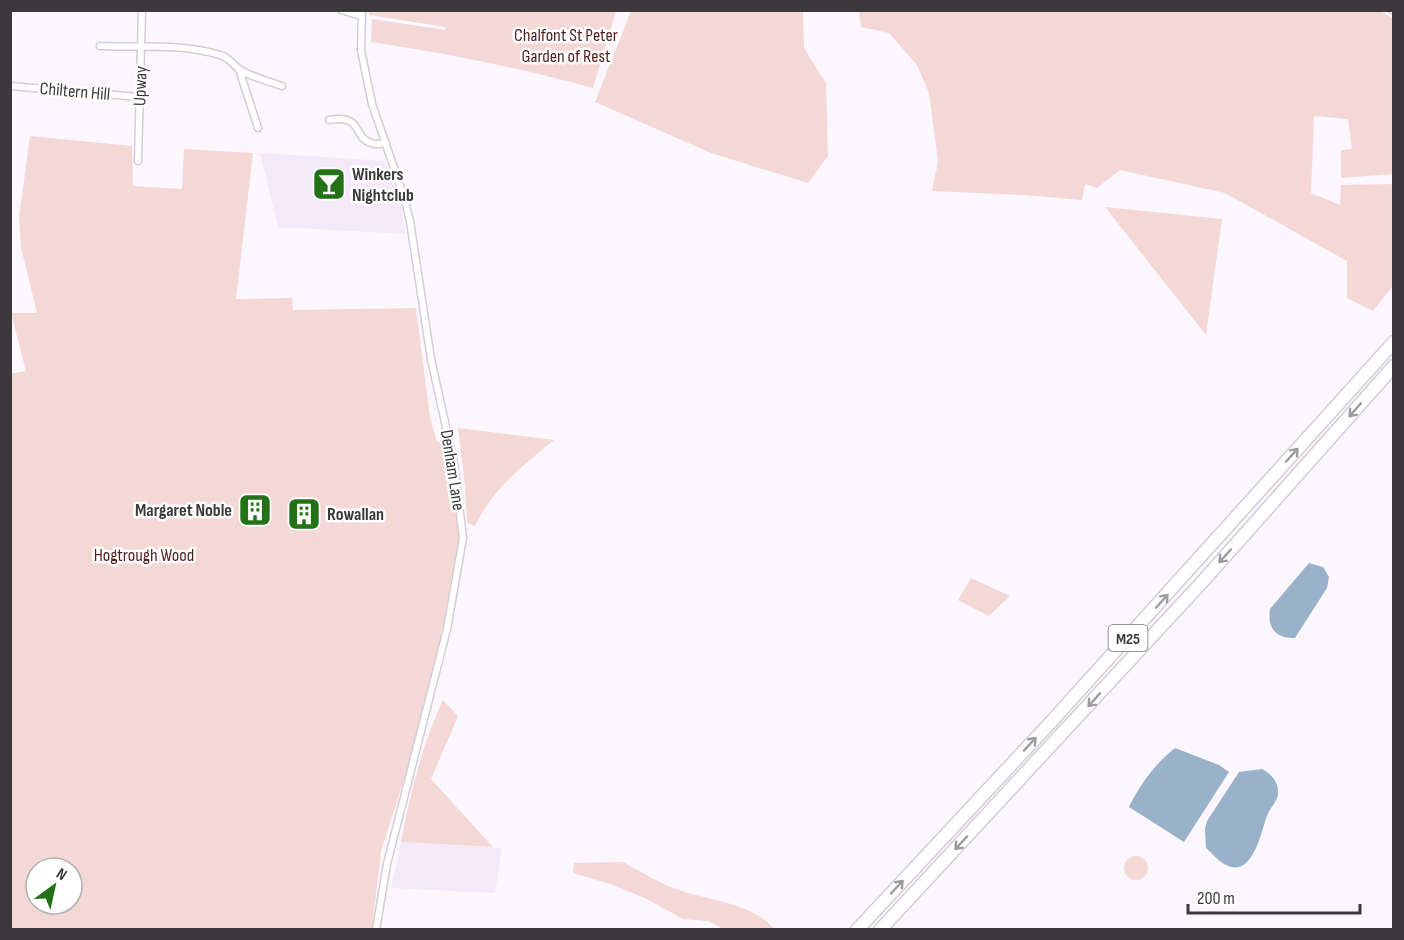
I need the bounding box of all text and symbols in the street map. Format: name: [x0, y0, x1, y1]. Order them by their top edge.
park label: Chalfont St Peter Garden of Rest: [514, 25, 618, 67]
street label: Upway: [129, 66, 152, 106]
street label: Chiltern Hill: [39, 78, 111, 105]
place label: Winkers Nightclub: [352, 164, 414, 206]
bar icon: Winkers Nightclub: [311, 166, 347, 202]
one-way arrow: [1348, 402, 1362, 417]
street label: Denham Lane: [436, 428, 469, 512]
one-way arrow: [1285, 448, 1299, 463]
building icon: Margaret Noble: [237, 492, 273, 528]
building icon: Rowallan: [286, 496, 322, 532]
place label: Margaret Noble: [135, 500, 232, 521]
place label: Rowallan: [327, 504, 384, 525]
park label: Hogtrough Wood: [94, 545, 194, 566]
one-way arrow: [1218, 548, 1232, 563]
one-way arrow: [1155, 593, 1169, 608]
road number: M25: [1108, 625, 1148, 651]
one-way arrow: [1087, 692, 1101, 707]
one-way arrow: [1023, 737, 1038, 752]
one-way arrow: [954, 835, 968, 850]
north arrow: [24, 856, 84, 916]
text: N: [53, 864, 70, 885]
scale bar: [1188, 877, 1360, 915]
one-way arrow: [890, 880, 904, 895]
text: 200 m: [1197, 888, 1235, 909]

